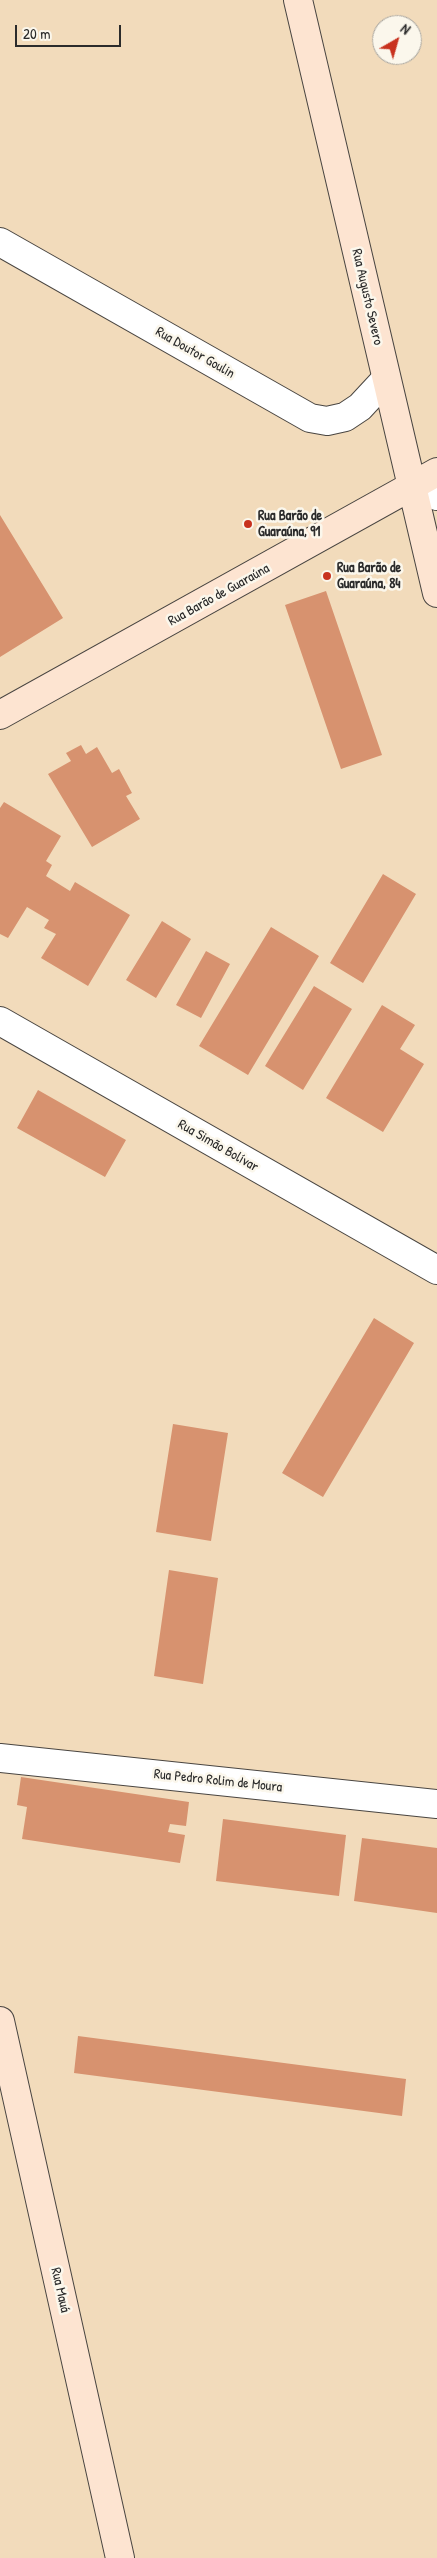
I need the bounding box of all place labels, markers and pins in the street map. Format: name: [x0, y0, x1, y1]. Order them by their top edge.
place label: Rua Barão de Guaraúna, 91: [258, 508, 322, 540]
marker: Rua Barão de Guaraúna, 91: [242, 518, 254, 530]
place label: Rua Barão de Guaraúna, 84: [337, 560, 401, 592]
marker: Rua Barão de Guaraúna, 84: [321, 570, 333, 582]

